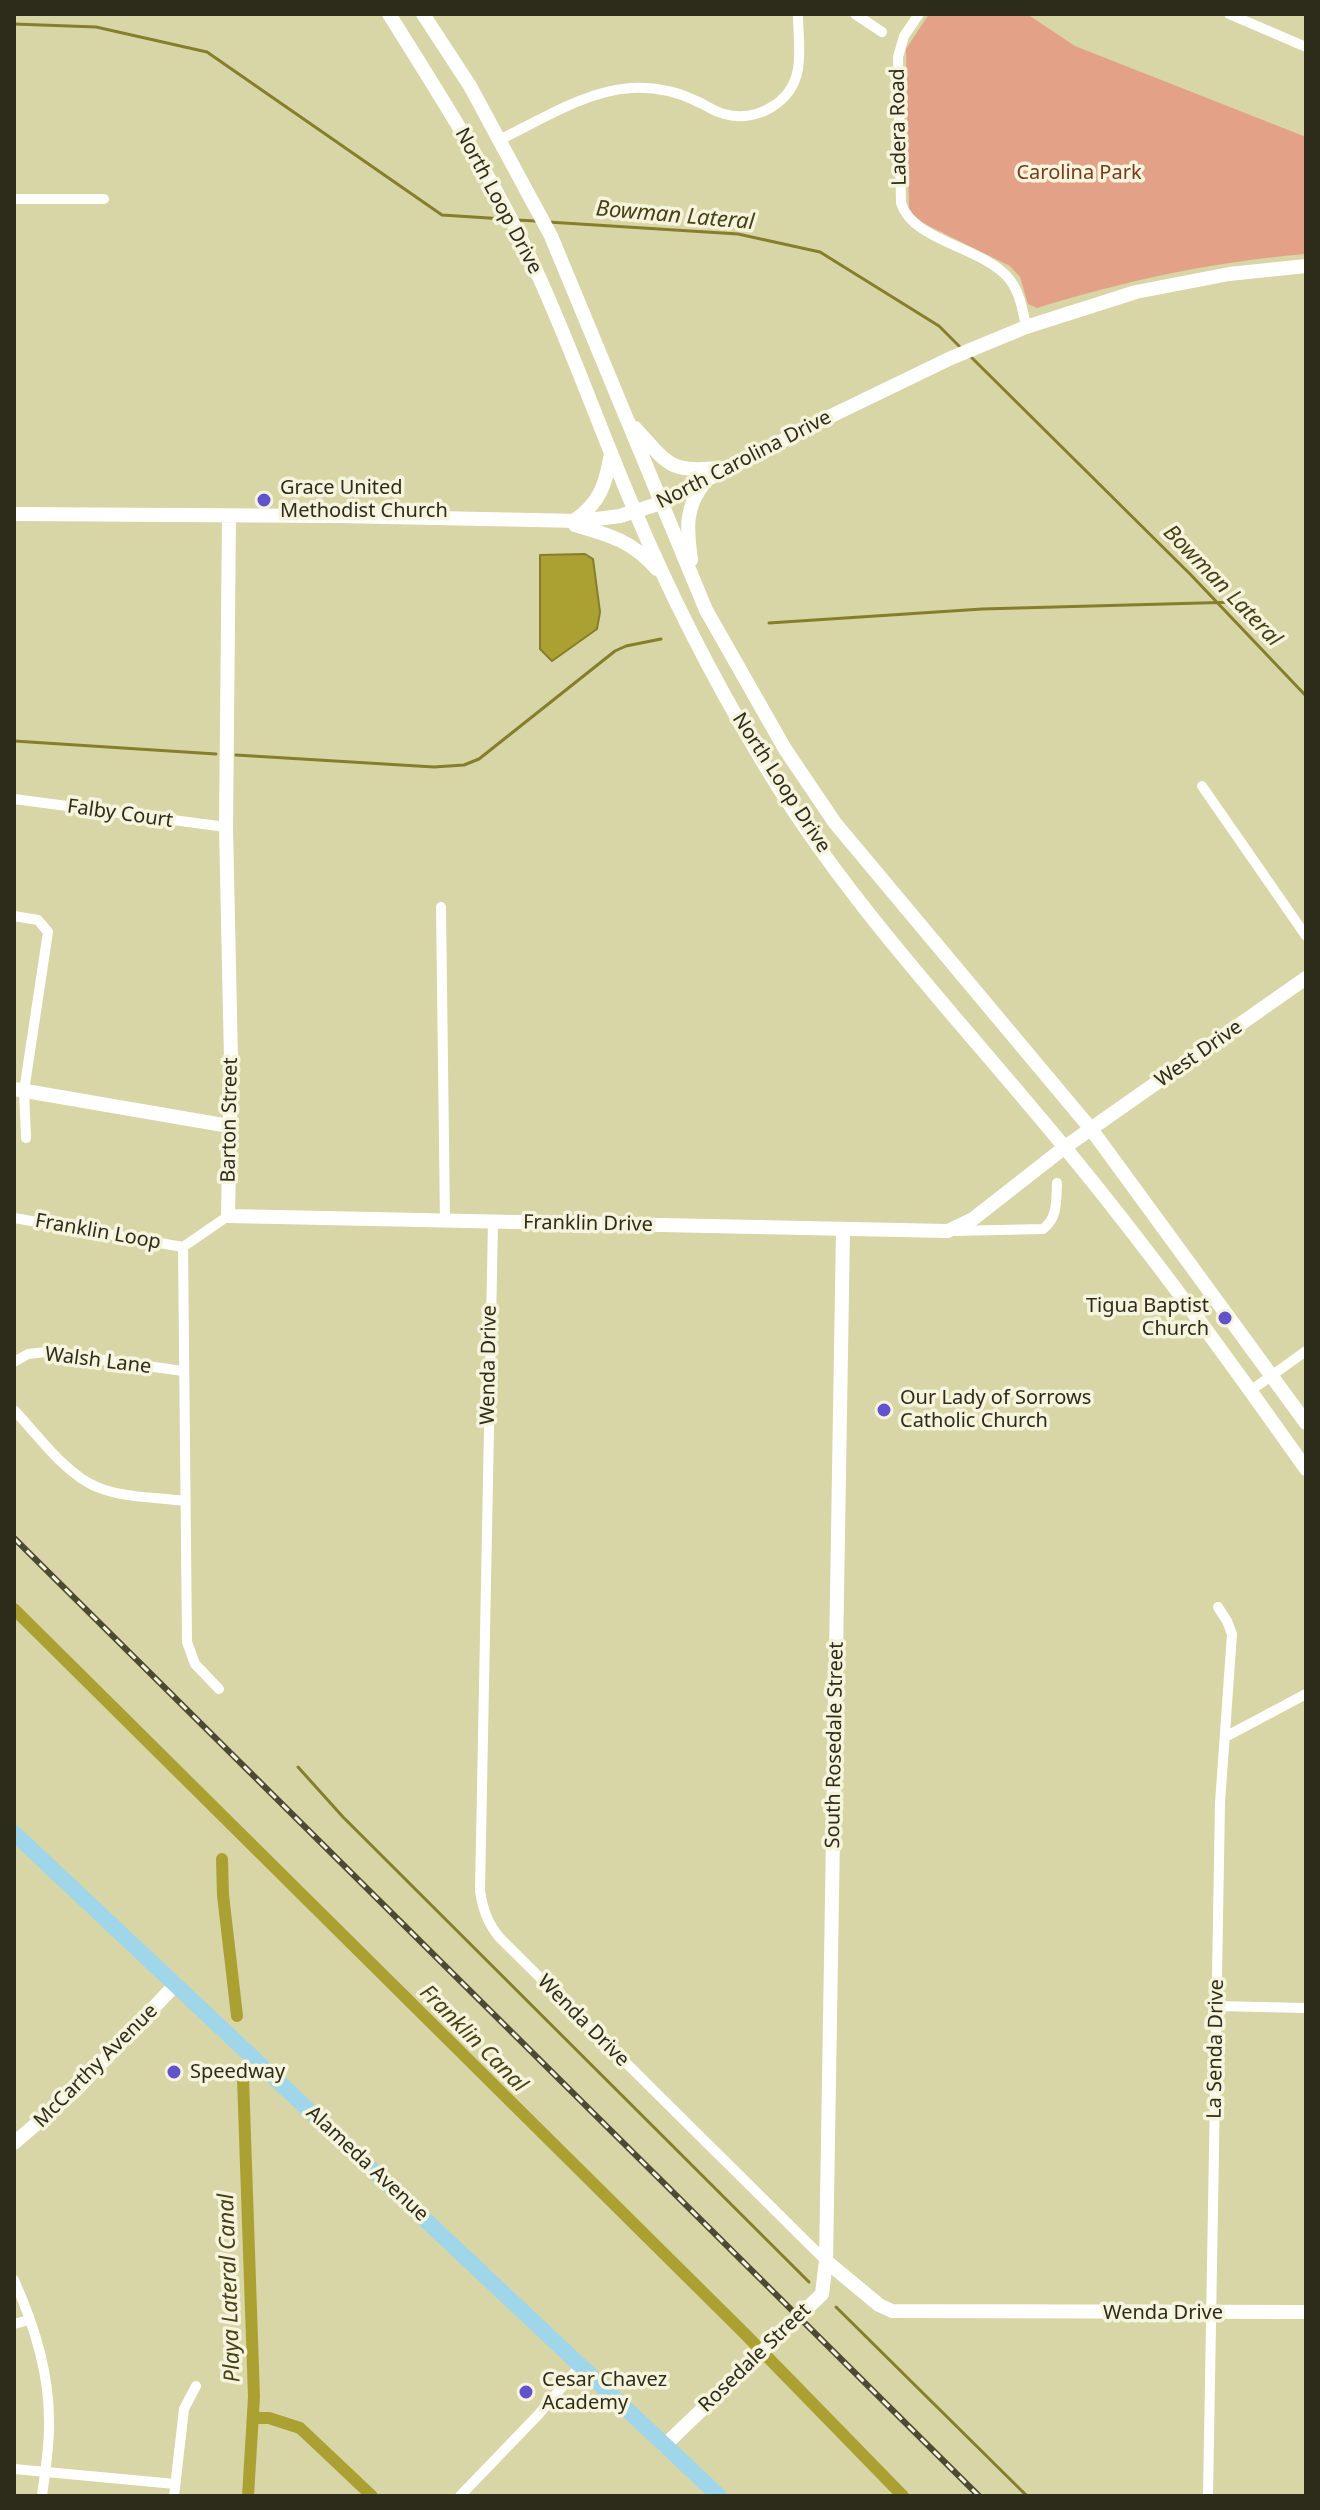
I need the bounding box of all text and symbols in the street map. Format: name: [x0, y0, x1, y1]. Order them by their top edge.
street label: Ladera Road: [886, 68, 912, 186]
street label: North Loop Drive: [449, 124, 547, 278]
park label: Carolina Park: [1016, 161, 1142, 185]
water label: Bowman Lateral: [595, 196, 755, 236]
street label: North Carolina Drive: [653, 406, 835, 514]
place label: Grace United Methodist Church: [280, 476, 448, 523]
marker: Grace United Methodist Church: [255, 491, 273, 509]
water label: Bowman Lateral: [1157, 520, 1287, 652]
street label: North Loop Drive: [727, 709, 835, 857]
street label: Falby Court: [66, 795, 174, 833]
street label: West Drive: [1151, 1015, 1247, 1093]
street label: Barton Street: [217, 1057, 243, 1183]
street label: Franklin Loop: [33, 1209, 163, 1255]
street label: Franklin Drive: [523, 1211, 653, 1237]
place label: Tigua Baptist Church: [1086, 1294, 1209, 1341]
street label: Wenda Drive: [476, 1305, 502, 1425]
marker: Tigua Baptist Church: [1216, 1309, 1234, 1327]
street label: Walsh Lane: [43, 1343, 153, 1379]
place label: Our Lady of Sorrows Catholic Church: [900, 1386, 1091, 1433]
marker: Our Lady of Sorrows Catholic Church: [875, 1401, 893, 1419]
street label: South Rosedale Street: [821, 1641, 849, 1849]
street label: Wenda Drive: [532, 1970, 634, 2072]
street label: La Senda Drive: [1203, 1979, 1229, 2119]
water label: Franklin Canal: [414, 1980, 532, 2098]
street label: McCarthy Avenue: [29, 1999, 163, 2133]
place label: Speedway: [190, 2060, 285, 2084]
marker: Speedway: [165, 2063, 183, 2081]
street label: Alameda Avenue: [301, 2101, 433, 2227]
water label: Playa Lateral Canal: [214, 2193, 246, 2383]
street label: Rosedale Street: [694, 2299, 816, 2417]
street label: Wenda Drive: [1103, 2301, 1223, 2325]
place label: Cesar Chavez Academy: [542, 2368, 667, 2415]
marker: Cesar Chavez Academy: [517, 2383, 535, 2401]

